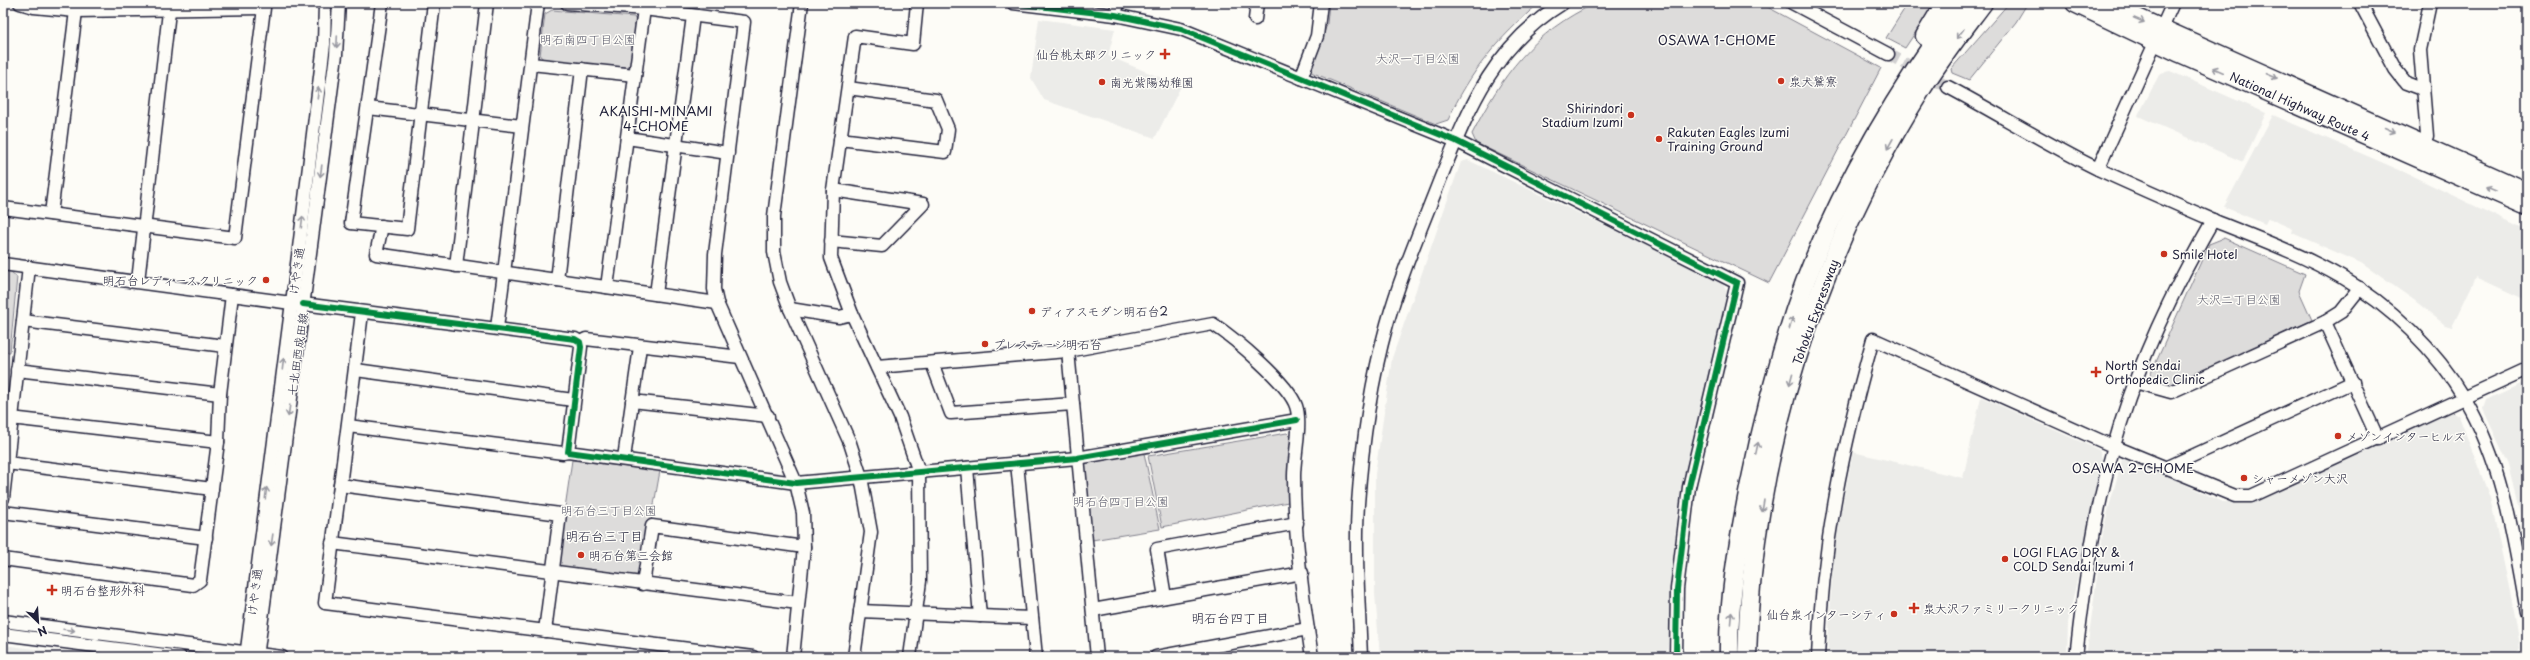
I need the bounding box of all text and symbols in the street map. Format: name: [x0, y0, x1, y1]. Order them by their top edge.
one-way arrow: [2133, 16, 2145, 24]
one-way arrow: [1956, 29, 1964, 40]
park label: 明石南四丁目公園: [540, 30, 636, 48]
district label: OSAWA 1-CHOME: [1658, 30, 1776, 49]
one-way arrow: [333, 35, 340, 48]
place label: 仙台桃太郎クリニック: [1036, 45, 1156, 63]
marker: 仙台桃太郎クリニック: [1159, 48, 1171, 60]
park label: 大沢一丁目公園: [1376, 49, 1460, 67]
one-way arrow: [2213, 66, 2225, 73]
street label: National Highway Route 4: [2227, 67, 2373, 145]
place label: 泉犬鷲寮: [1789, 72, 1837, 90]
place label: 南光紫陽幼稚園: [1110, 73, 1194, 91]
one-way arrow: [2265, 73, 2277, 81]
marker: 泉犬鷲寮: [1776, 76, 1786, 86]
marker: 南光紫陽幼稚園: [1097, 77, 1107, 87]
one-way arrow: [314, 87, 322, 100]
place label: Shirindori Stadium Izumi: [1541, 99, 1623, 131]
district label: AKAISHI-MINAMI 4-CHOME: [599, 101, 713, 135]
marker: Shirindori Stadium Izumi: [1626, 110, 1636, 120]
place label: Rakuten Eagles Izumi Training Ground: [1667, 123, 1789, 155]
one-way arrow: [2384, 127, 2396, 134]
marker: Rakuten Eagles Izumi Training Ground: [1654, 134, 1664, 144]
one-way arrow: [1885, 137, 1893, 149]
one-way arrow: [317, 164, 325, 177]
one-way arrow: [2486, 186, 2498, 194]
one-way arrow: [299, 216, 306, 229]
place label: Smile Hotel: [2172, 245, 2237, 263]
street label: けやき通: [284, 246, 308, 296]
marker: Smile Hotel: [2159, 249, 2169, 259]
street label: Tohoku Expressway: [1787, 257, 1843, 367]
place label: 明石台レディースクリニック: [103, 271, 258, 289]
marker: 明石台レディースクリニック: [261, 275, 271, 285]
park label: 大沢二丁目公園: [2197, 290, 2281, 308]
place label: ディアスモダン明石台2: [1040, 302, 1168, 320]
marker: ディアスモダン明石台2: [1027, 306, 1037, 316]
street label: 七北田西成田線: [282, 311, 312, 397]
one-way arrow: [1788, 317, 1795, 330]
place label: プレステージ明石台: [993, 335, 1102, 353]
marker: プレステージ明石台: [980, 339, 990, 349]
place label: North Sendai Orthopedic Clinic: [2105, 356, 2205, 388]
one-way arrow: [279, 358, 287, 371]
marker: North Sendai Orthopedic Clinic: [2090, 366, 2102, 378]
one-way arrow: [1787, 372, 1794, 385]
one-way arrow: [285, 404, 293, 417]
place label: メゾンインターヒルズ: [2346, 427, 2465, 445]
marker: メゾンインターヒルズ: [2333, 431, 2343, 441]
one-way arrow: [1754, 442, 1762, 455]
district label: OSAWA 2-CHOME: [2072, 458, 2194, 477]
place label: シャーメゾン大沢: [2252, 469, 2348, 487]
marker: シャーメゾン大沢: [2239, 473, 2249, 483]
one-way arrow: [263, 487, 270, 500]
park label: 明石台四丁目公園: [1073, 492, 1169, 510]
one-way arrow: [1759, 499, 1767, 512]
park label: 明石台三丁目公園: [561, 501, 657, 519]
district label: 明石台三丁目: [565, 526, 643, 545]
one-way arrow: [268, 533, 276, 546]
place label: LOGI FLAG DRY & COLD Sendai Izumi 1: [2013, 543, 2134, 575]
place label: 明石台第三会館: [589, 546, 673, 564]
marker: 明石台第三会館: [576, 550, 586, 560]
marker: LOGI FLAG DRY & COLD Sendai Izumi 1: [2000, 554, 2010, 564]
street label: けやき通: [242, 567, 266, 617]
place label: 明石台整形外科: [61, 581, 145, 599]
marker: 明石台整形外科: [46, 584, 58, 596]
place label: 泉大沢ファミリークリニック: [1923, 599, 2079, 617]
north arrow: [18, 602, 58, 642]
marker: 泉大沢ファミリークリニック: [1908, 602, 1920, 614]
place label: 仙台泉インターシティ: [1766, 605, 1886, 623]
district label: 明石台四丁目: [1191, 608, 1269, 627]
marker: 仙台泉インターシティ: [1889, 609, 1899, 619]
one-way arrow: [1727, 612, 1734, 625]
text: N: [35, 622, 50, 641]
one-way arrow: [63, 626, 76, 634]

